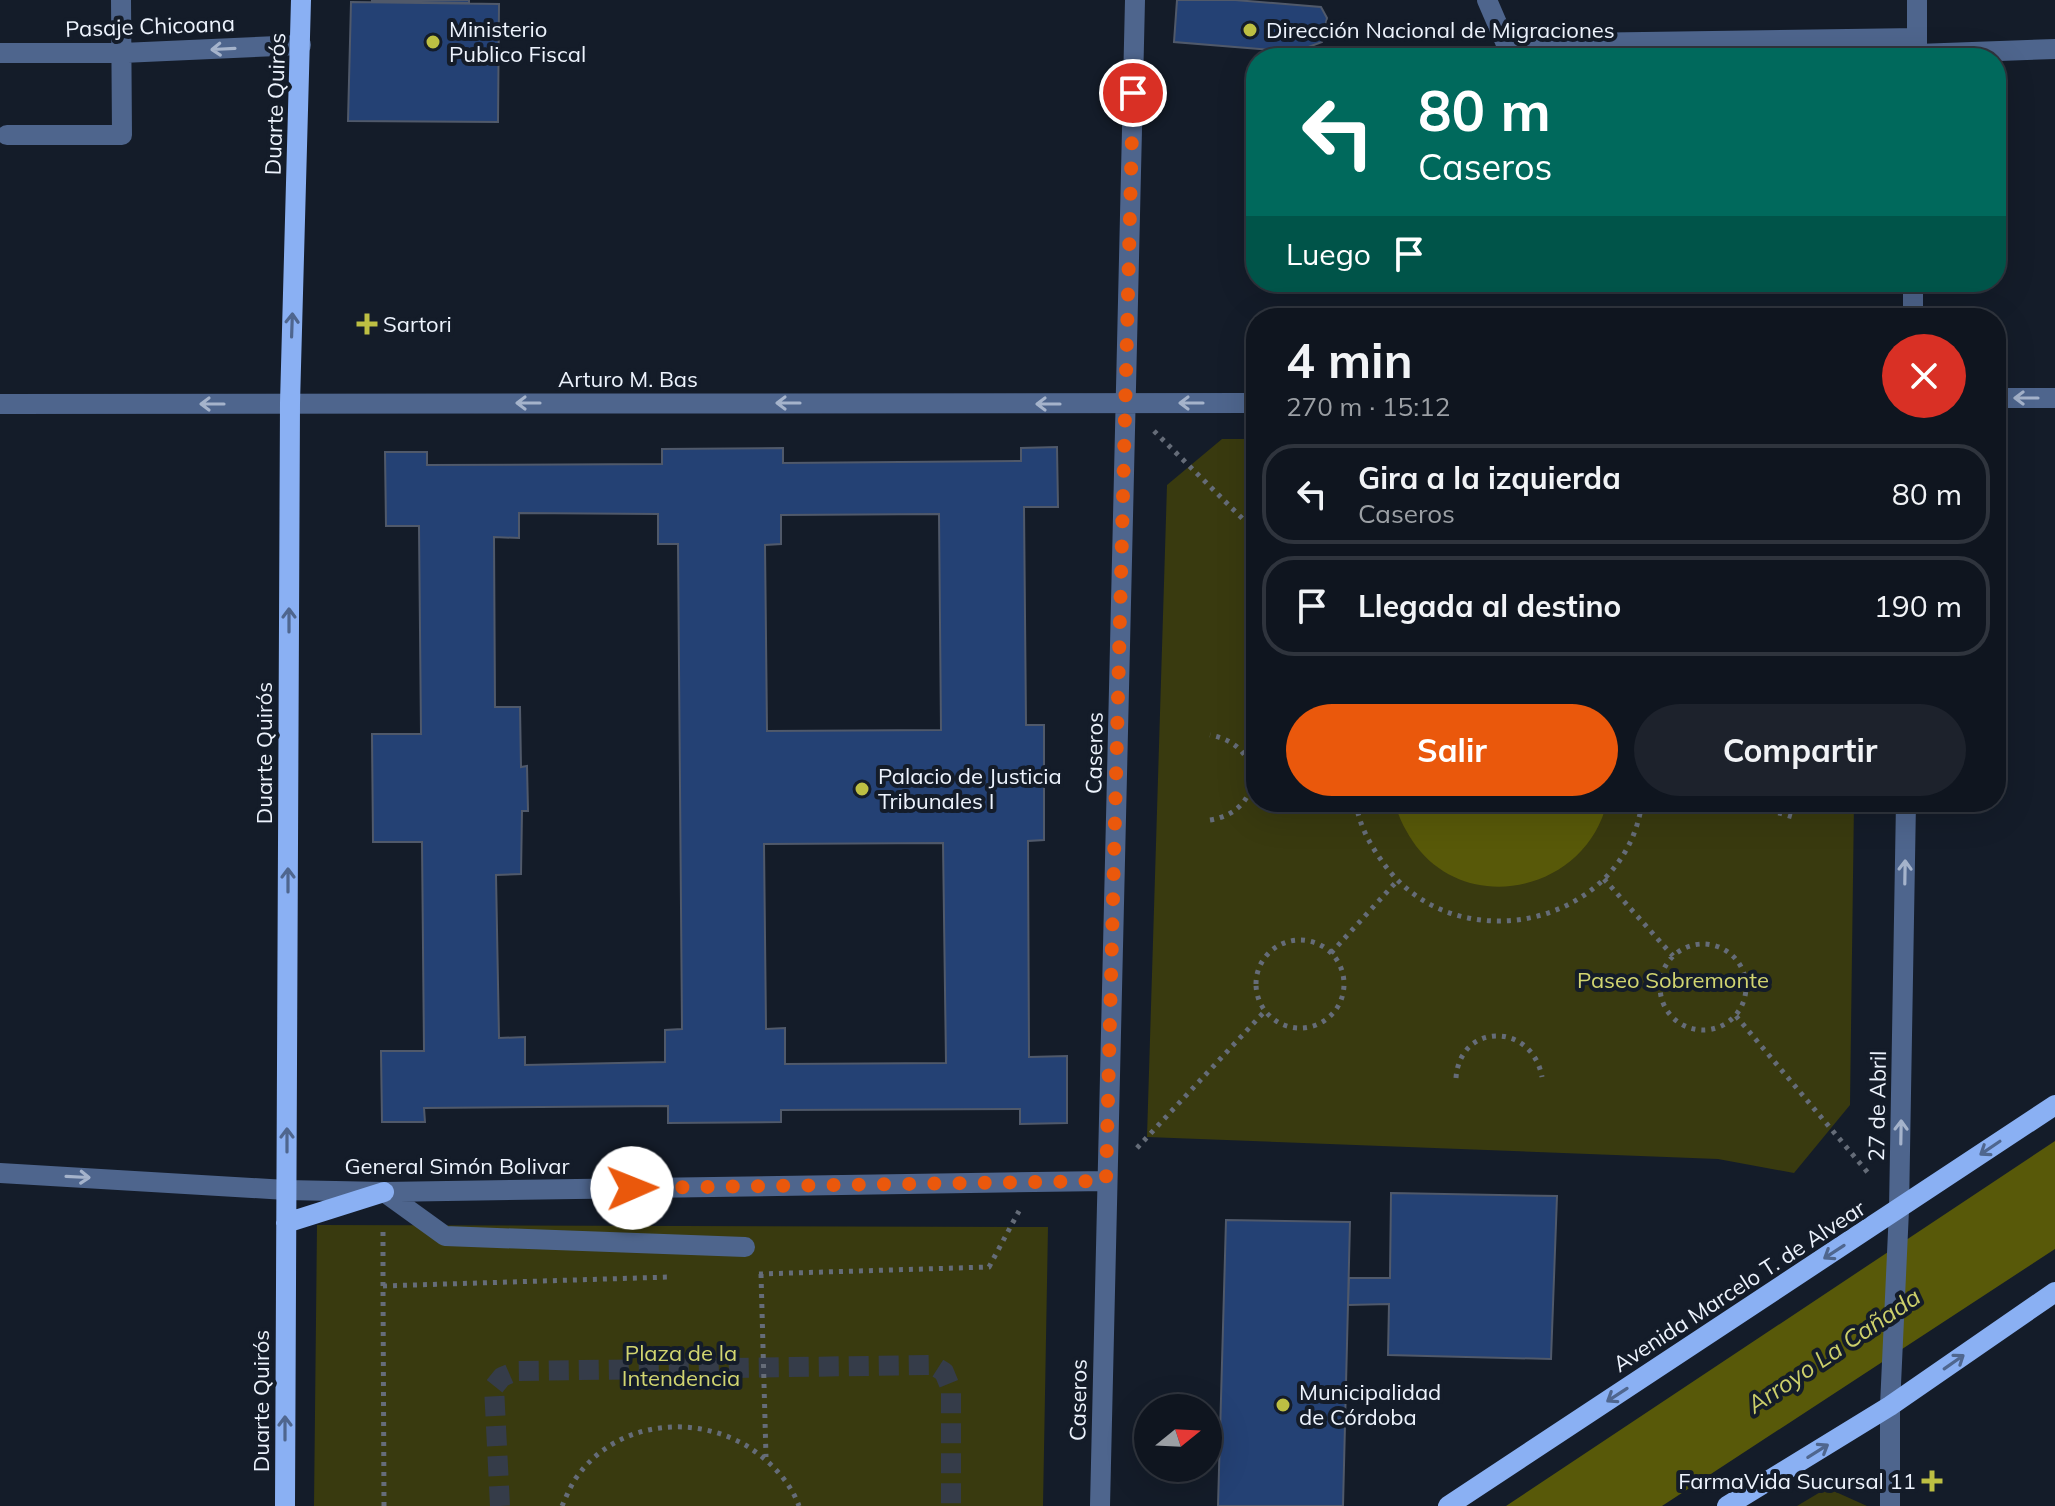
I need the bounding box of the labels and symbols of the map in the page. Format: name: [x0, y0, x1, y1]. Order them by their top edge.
street label: Pasaje Chicoana: [65, 9, 235, 43]
place label: Ministerio Publico Fiscal: [449, 15, 586, 68]
place label: Dirección Nacional de Migraciones: [1266, 16, 1615, 44]
marker: Dirección Nacional de Migraciones: [1241, 21, 1259, 39]
street label: Duarte Quirós: [259, 32, 291, 176]
marker: Ministerio Publico Fiscal: [424, 33, 442, 51]
one-way arrow: [210, 41, 237, 56]
pin: [1099, 59, 1167, 127]
place label: Sartori: [383, 310, 452, 338]
one-way arrow: [285, 312, 300, 339]
marker: Sartori: [358, 315, 376, 333]
street label: Arturo M. Bas: [558, 365, 698, 393]
one-way arrow: [2013, 390, 2039, 406]
one-way arrow: [515, 395, 542, 411]
one-way arrow: [775, 395, 802, 411]
one-way arrow: [1178, 395, 1205, 411]
one-way arrow: [199, 396, 226, 412]
one-way arrow: [1035, 396, 1062, 412]
one-way arrow: [281, 607, 297, 634]
street label: Duarte Quirós: [250, 682, 278, 824]
street label: Caseros: [1079, 712, 1109, 794]
place label: Palacio de Justicia Tribunales I: [878, 762, 1062, 815]
marker: Palacio de Justicia Tribunales I: [853, 780, 871, 798]
one-way arrow: [1897, 859, 1912, 886]
one-way arrow: [280, 867, 296, 894]
park label: Paseo Sobremonte: [1577, 966, 1769, 994]
street label: 27 de Abril: [1862, 1050, 1892, 1162]
one-way arrow: [1893, 1119, 1908, 1146]
one-way arrow: [279, 1127, 295, 1154]
one-way arrow: [1980, 1140, 2002, 1156]
position arrow: [590, 1146, 674, 1230]
street label: General Simón Bolivar: [344, 1152, 570, 1180]
one-way arrow: [64, 1170, 91, 1185]
street label: Avenida Marcelo T. de Alvear: [1608, 1194, 1870, 1378]
one-way arrow: [1824, 1244, 1846, 1261]
water label: Arroyo La Cañada: [1740, 1281, 1926, 1420]
street label: Duarte Quirós: [247, 1330, 275, 1472]
park label: Plaza de la Intendencia: [622, 1339, 740, 1392]
one-way arrow: [1943, 1354, 1965, 1370]
street label: Caseros: [1063, 1359, 1093, 1441]
place label: Municipalidad de Córdoba: [1299, 1378, 1441, 1431]
one-way arrow: [1606, 1387, 1629, 1403]
north arrow: [1134, 1394, 1222, 1482]
marker: Municipalidad de Córdoba: [1274, 1396, 1292, 1414]
one-way arrow: [277, 1415, 293, 1442]
one-way arrow: [1806, 1442, 1829, 1458]
place label: FarmaVida Sucursal 11: [1678, 1467, 1916, 1495]
marker: FarmaVida Sucursal 11: [1923, 1472, 1941, 1490]

